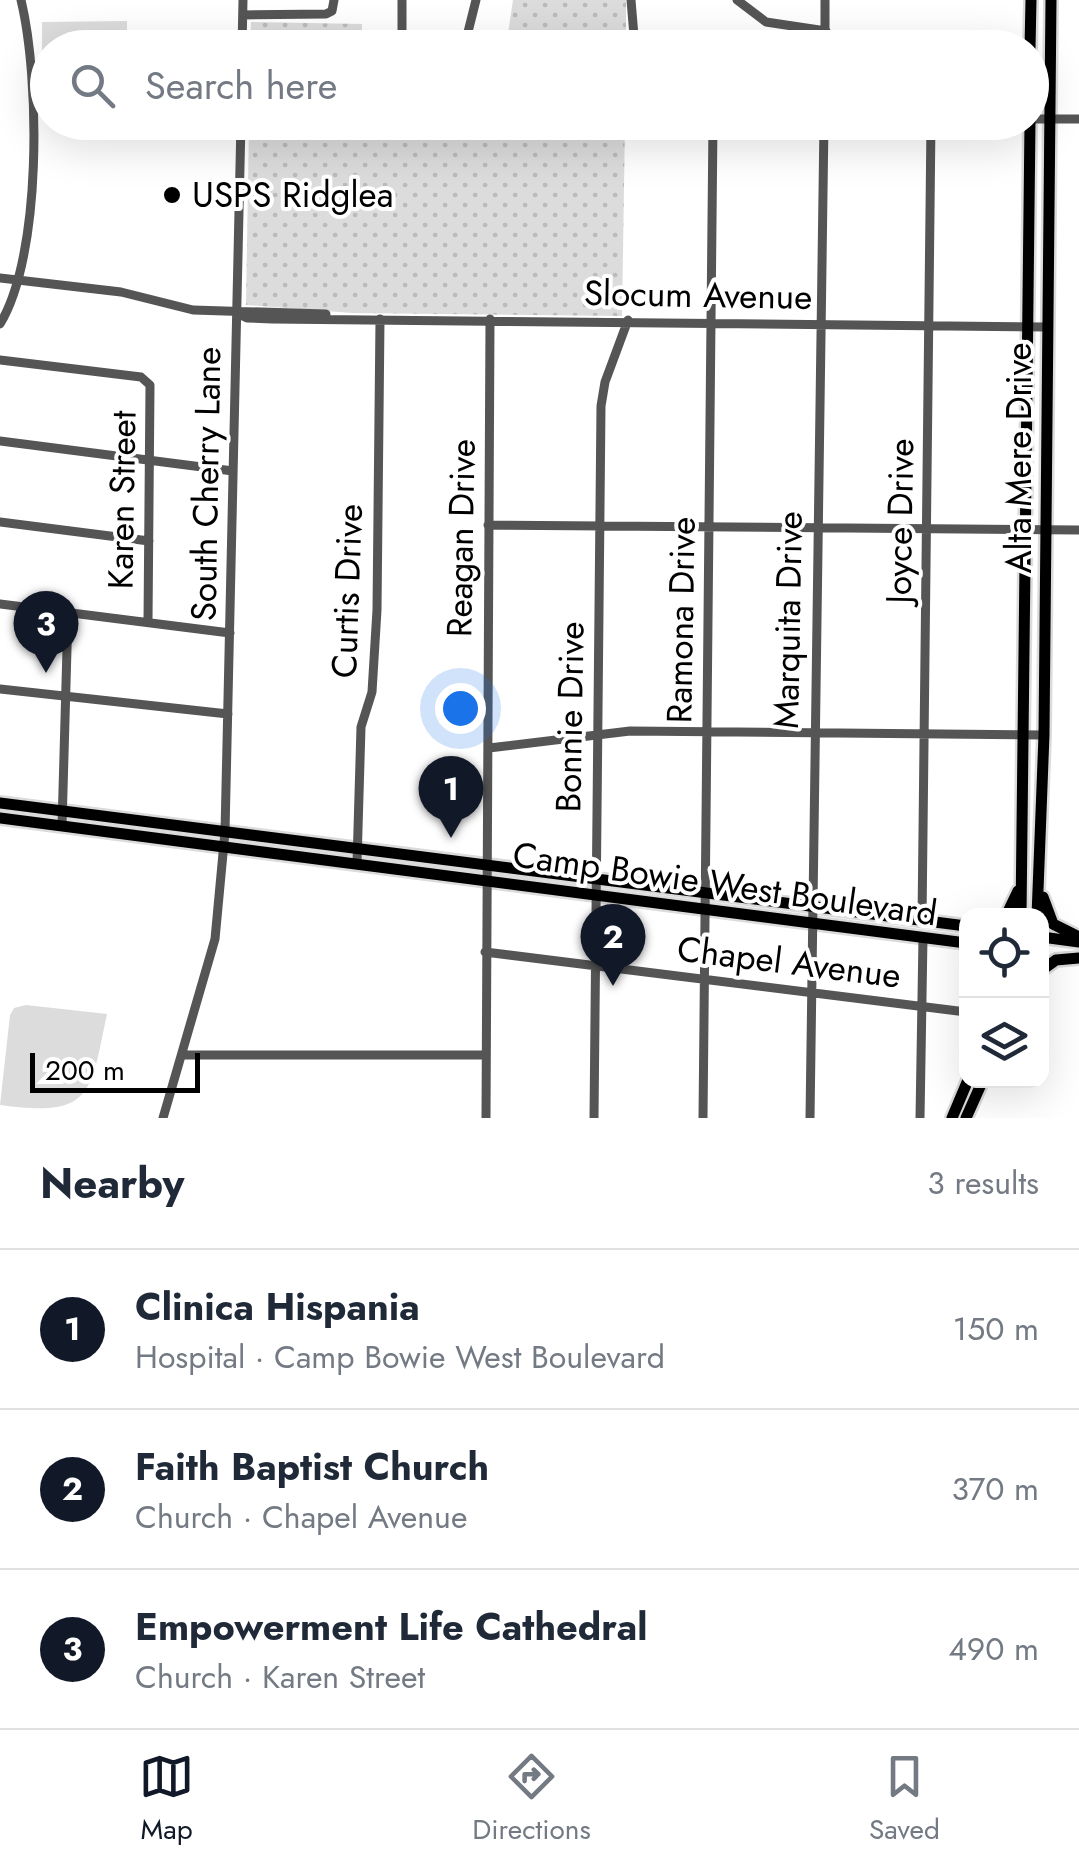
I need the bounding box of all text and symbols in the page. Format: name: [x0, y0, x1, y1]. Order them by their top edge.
search box: [30, 30, 1049, 140]
icon: search: [65, 58, 120, 113]
text: Search here: [145, 58, 337, 113]
place label: USPS Ridglea: [192, 170, 393, 220]
marker: USPS Ridglea: [161, 184, 183, 206]
street label: Slocum Avenue: [583, 268, 813, 322]
street label: Alta Mere Drive: [994, 342, 1044, 574]
street label: South Cherry Lane: [179, 346, 233, 622]
street label: Karen Street: [95, 410, 149, 590]
street label: Joyce Drive: [873, 438, 926, 608]
street label: Reagan Drive: [434, 439, 488, 637]
street label: Curtis Drive: [319, 503, 375, 679]
street label: Marquita Drive: [761, 511, 815, 729]
street label: Ramona Drive: [654, 516, 708, 724]
pin: 3: [13, 590, 78, 673]
street label: Bonnie Drive: [543, 621, 597, 813]
your location: [435, 683, 486, 734]
pin: 1: [418, 756, 484, 838]
street label: Camp Bowie West Boulevard: [510, 829, 940, 939]
pin: 2: [580, 904, 646, 986]
map controls: [959, 908, 1049, 1088]
button: locate: [959, 908, 1049, 998]
street label: Chapel Avenue: [674, 923, 904, 1001]
button: layers: [959, 998, 1049, 1088]
scale bar: [30, 1048, 200, 1092]
text: 200 m: [45, 1050, 125, 1091]
text: Nearby: [40, 1153, 184, 1214]
text: 3 results: [927, 1160, 1039, 1206]
text: Clinica Hispania: [135, 1279, 420, 1334]
text: 1: [64, 1306, 81, 1352]
text: 150 m: [953, 1306, 1039, 1352]
text: Hospital · Camp Bowie West Boulevard: [135, 1334, 665, 1380]
text: Faith Baptist Church: [135, 1439, 489, 1494]
text: 2: [62, 1466, 83, 1512]
text: 370 m: [951, 1466, 1039, 1512]
text: Church · Chapel Avenue: [135, 1494, 467, 1540]
text: Empowerment Life Cathedral: [135, 1599, 648, 1654]
text: 3: [63, 1626, 82, 1672]
text: 490 m: [948, 1626, 1039, 1672]
text: Church · Karen Street: [135, 1654, 425, 1700]
tab: Map: [139, 1749, 194, 1850]
tab: Directions: [472, 1749, 591, 1850]
tab: Saved: [869, 1749, 940, 1850]

